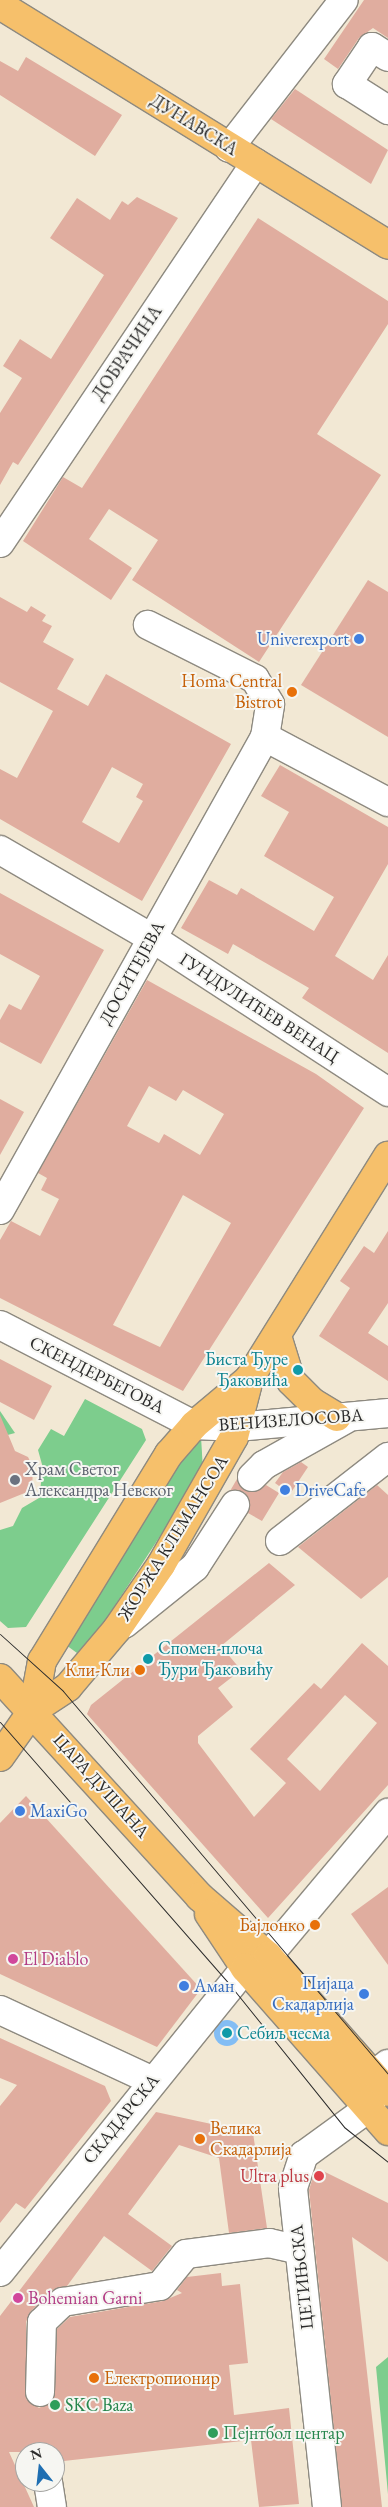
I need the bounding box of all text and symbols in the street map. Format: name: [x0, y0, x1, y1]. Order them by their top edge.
street label: ДУНАВСКА: [146, 90, 242, 160]
street label: ДОБРАЧИНА: [87, 302, 167, 404]
place label: Univerexport: [257, 628, 349, 650]
marker: Univerexport: [353, 633, 365, 645]
place label: Homa Central Bistrot: [181, 671, 282, 714]
marker: Homa Central Bistrot: [286, 686, 298, 698]
street label: ДОСИТЕЈЕВА: [95, 917, 169, 1029]
street label: ГУНДУЛИЋЕВ ВЕНАЦ: [175, 948, 343, 1068]
street label: СКЕНДЕРБЕГОВА: [26, 1332, 168, 1418]
place label: Биста Ђуре Ђаковића: [205, 1349, 288, 1392]
marker: Биста Ђуре Ђаковића: [292, 1364, 304, 1376]
street label: ВЕНИЗЕЛОСОВА: [218, 1404, 364, 1436]
street label: ЖОРЖА КЛЕМАНСОА: [113, 1451, 233, 1625]
place label: Храм Светог Александра Невског: [25, 1459, 173, 1502]
marker: Храм Светог Александра Невског: [9, 1474, 21, 1486]
place label: DriveCafe: [295, 1479, 366, 1501]
marker: DriveCafe: [279, 1484, 291, 1496]
place label: Спомен-плоча Ђури Ђаковићу: [158, 1638, 273, 1680]
marker: Спомен-плоча Ђури Ђаковићу: [142, 1653, 154, 1665]
place label: Кли-Кли: [65, 1659, 130, 1681]
marker: Кли-Кли: [134, 1664, 146, 1676]
street label: ЦАРА ДУШАНА: [48, 1729, 154, 1843]
place label: MaxiGo: [30, 1800, 87, 1822]
marker: MaxiGo: [14, 1805, 26, 1817]
place label: Бајлонко: [239, 1914, 305, 1936]
marker: Бајлонко: [309, 1919, 321, 1931]
place label: El Diablo: [23, 1948, 88, 1970]
marker: El Diablo: [7, 1953, 19, 1965]
place label: Пијаца Скадарлија: [272, 1973, 354, 2016]
place label: Аман: [194, 1975, 234, 1997]
marker: Аман: [178, 1980, 190, 1992]
marker: Пијаца Скадарлија: [358, 1988, 370, 2000]
place label: Себиљ чесма: [237, 2022, 330, 2044]
marker: Себиљ чесма: [221, 2027, 233, 2039]
street label: СКАДАРСКА: [78, 2070, 164, 2168]
place label: Велика Скадарлија: [210, 2118, 292, 2160]
marker: Велика Скадарлија: [194, 2133, 206, 2145]
place label: Ultra plus: [240, 2165, 309, 2187]
marker: Ultra plus: [313, 2170, 325, 2182]
street label: ЦЕТИЊСКА: [286, 2224, 318, 2330]
place label: Bohemian Garni: [28, 2287, 142, 2309]
marker: Bohemian Garni: [12, 2292, 24, 2304]
place label: Електропионир: [104, 2367, 220, 2389]
marker: Електропионир: [88, 2372, 100, 2384]
place label: SKC Baza: [65, 2394, 133, 2416]
marker: SKC Baza: [49, 2399, 61, 2411]
place label: Пејнтбол центар: [223, 2422, 345, 2444]
marker: Пејнтбол центар: [207, 2427, 219, 2439]
north arrow: [15, 2442, 65, 2492]
text: N: [28, 2443, 44, 2464]

